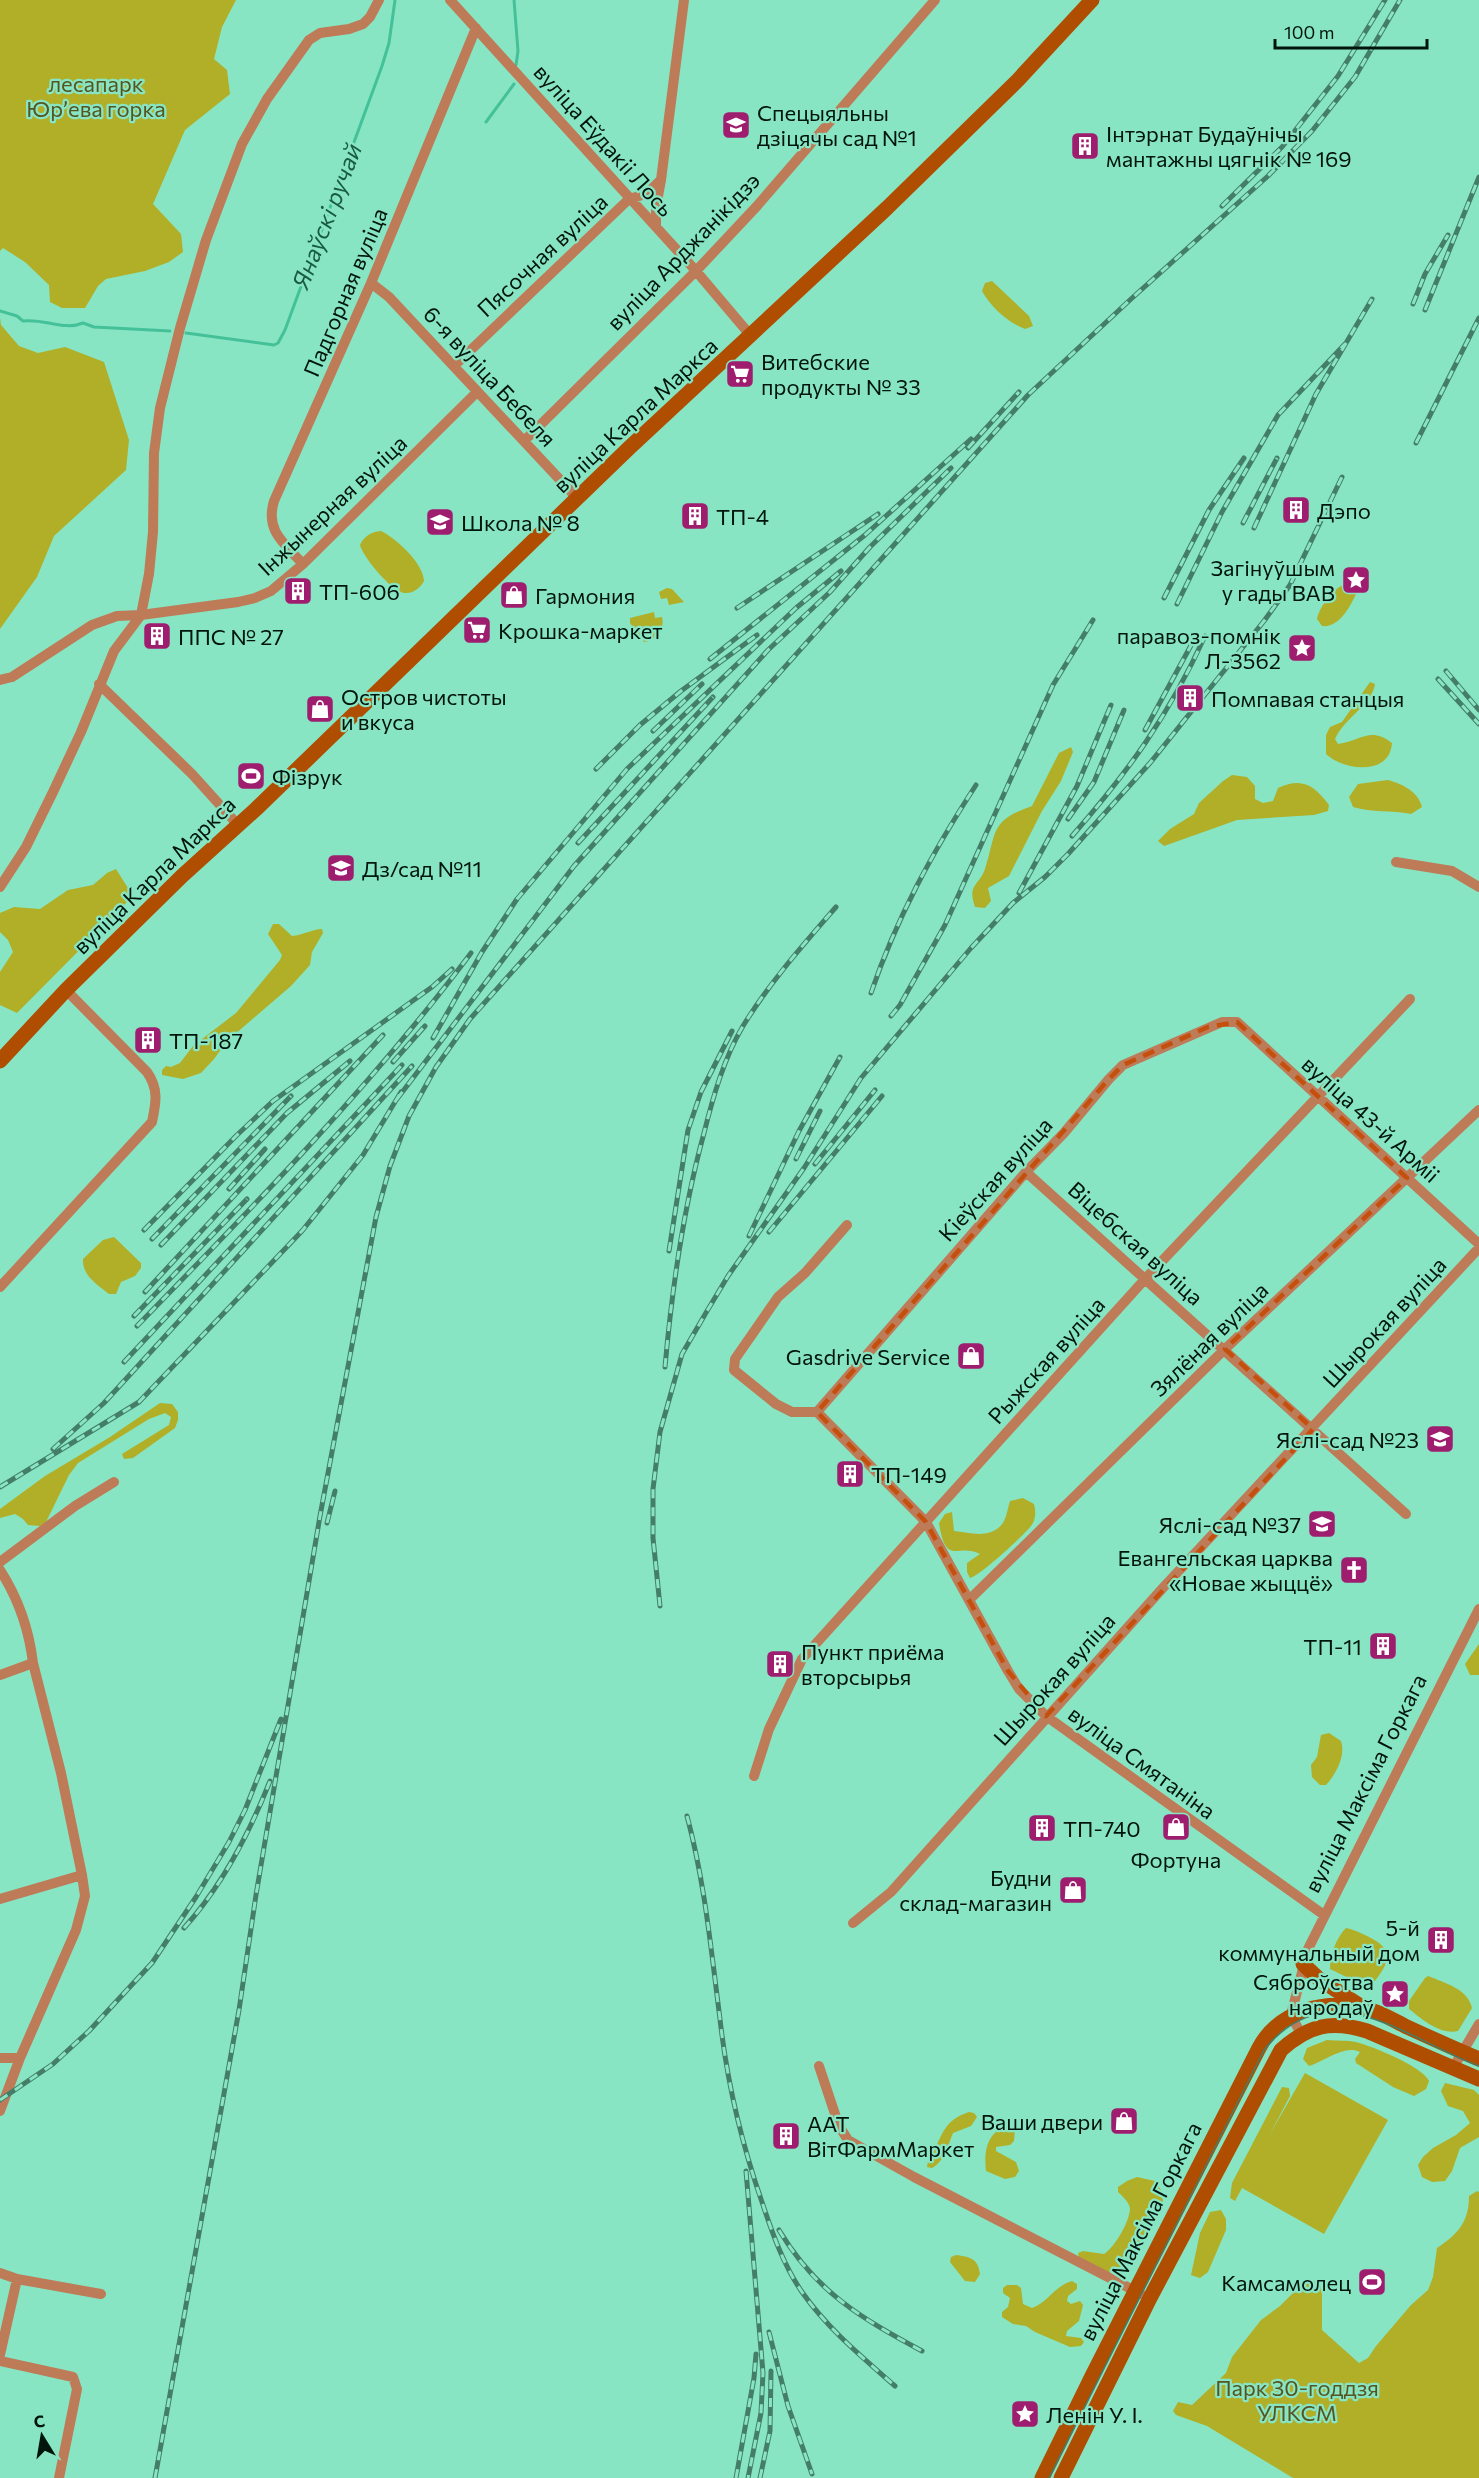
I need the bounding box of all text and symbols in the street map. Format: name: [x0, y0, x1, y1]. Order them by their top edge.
scale bar: [1275, 12, 1426, 50]
text: 100 m: [1284, 21, 1334, 43]
street label: вуліца Еўдакіі Лось: [528, 58, 680, 222]
park label: лесапарк Юрʼева горка: [26, 70, 166, 122]
place label: Спецыяльны дзіцячы сад №1: [757, 99, 917, 151]
school or university icon: Спецыяльны дзіцячы сад №1: [720, 109, 752, 141]
place label: Інтэрнат Будаўнічы мантажны цягнік № 169: [1106, 120, 1351, 172]
building icon: Інтэрнат Будаўнічы мантажны цягнік № 169: [1069, 130, 1101, 162]
water label: Янаўскі ручай: [285, 139, 367, 294]
street label: вуліца Арджанікідзэ: [601, 166, 765, 336]
street label: Пясочная вуліца: [471, 188, 613, 322]
street label: Падгорная вуліца: [297, 204, 393, 380]
street label: 6-я вуліца Бебеля: [418, 300, 562, 452]
street label: вуліца Карла Маркса: [547, 332, 723, 498]
place label: Витебские продукты № 33: [761, 348, 921, 400]
supermarket icon: Витебские продукты № 33: [724, 358, 756, 390]
street label: Інжынерная вуліца: [252, 429, 412, 581]
building icon: Дэпо: [1280, 494, 1312, 526]
place label: Дэпо: [1317, 497, 1371, 524]
building icon: ТП-4: [679, 500, 711, 532]
place label: ТП-4: [716, 503, 769, 530]
school or university icon: Школа № 8: [424, 506, 456, 538]
place label: Школа № 8: [461, 509, 580, 536]
place label: Загінуўшым у гады ВАВ: [1211, 554, 1335, 606]
place icon: Загінуўшым у гады ВАВ: [1340, 564, 1372, 596]
building icon: ТП-606: [282, 575, 314, 607]
place label: ТП-606: [319, 578, 400, 605]
shop icon: Гармония: [498, 579, 530, 611]
place label: Гармония: [535, 582, 635, 609]
supermarket icon: Крошка-маркет: [461, 614, 493, 646]
place label: Крошка-маркет: [498, 617, 663, 644]
building icon: ППС № 27: [141, 620, 173, 652]
place label: паравоз-помнік Л-3562: [1117, 622, 1281, 674]
place label: ППС № 27: [178, 623, 284, 650]
place icon: паравоз-помнік Л-3562: [1286, 632, 1318, 664]
building icon: Помпавая станцыя: [1174, 682, 1206, 714]
place label: Остров чистоты и вкуса: [341, 683, 507, 735]
place label: Помпавая станцыя: [1211, 685, 1404, 712]
shop icon: Остров чистоты и вкуса: [304, 693, 336, 725]
sports icon: Фізрук: [235, 760, 267, 792]
place label: Фізрук: [272, 763, 343, 790]
street label: вуліца Карла Маркса: [67, 791, 241, 959]
school or university icon: Дз/сад №11: [325, 852, 357, 884]
place label: Дз/сад №11: [362, 855, 482, 882]
building icon: ТП-187: [132, 1024, 164, 1056]
place label: ТП-187: [169, 1027, 243, 1054]
street label: вуліца 43-й Арміі: [1297, 1050, 1445, 1188]
street label: Кіеўская вуліца: [932, 1111, 1058, 1247]
street label: Віцебская вуліца: [1063, 1175, 1209, 1311]
street label: Шырокая вуліца: [1317, 1251, 1451, 1393]
street label: Зялёная вуліца: [1145, 1276, 1273, 1402]
street label: Рыжская вуліца: [982, 1291, 1110, 1429]
shop icon: Gasdrive Service: [955, 1340, 987, 1372]
place label: Gasdrive Service: [786, 1343, 950, 1370]
school or university icon: Яслі-сад №23: [1424, 1423, 1456, 1455]
place label: Яслі-сад №23: [1276, 1426, 1419, 1453]
building icon: ТП-149: [834, 1458, 866, 1490]
place label: ТП-149: [871, 1461, 947, 1488]
school or university icon: Яслі-сад №37: [1306, 1508, 1338, 1540]
place label: Яслі-сад №37: [1159, 1511, 1301, 1538]
place label: Евангельская царква «Новае жыццё»: [1118, 1544, 1333, 1596]
church icon: Евангельская царква «Новае жыццё»: [1338, 1554, 1370, 1586]
street label: Шырокая вуліца: [988, 1607, 1120, 1751]
building icon: ТП-11: [1367, 1630, 1399, 1662]
place label: ТП-11: [1303, 1633, 1362, 1660]
place label: Пункт приёма вторсырья: [801, 1638, 944, 1690]
building icon: Пункт приёма вторсырья: [764, 1648, 796, 1680]
street label: вуліца Максіма Горкага: [1298, 1669, 1432, 1897]
street label: вуліца Смятаніна: [1063, 1700, 1221, 1824]
shop icon: Фортуна: [1160, 1811, 1192, 1843]
building icon: ТП-740: [1026, 1812, 1058, 1844]
place label: ТП-740: [1063, 1815, 1141, 1842]
place label: Фортуна: [1131, 1846, 1221, 1873]
place label: Будни склад-магазин: [899, 1864, 1052, 1916]
shop icon: Будни склад-магазин: [1057, 1874, 1089, 1906]
place label: 5-й коммунальный дом: [1218, 1914, 1420, 1966]
building icon: 5-й коммунальный дом: [1425, 1924, 1457, 1956]
place label: Сяброўства народаў: [1253, 1968, 1374, 2020]
place icon: Сяброўства народаў: [1379, 1978, 1411, 2010]
shop icon: Ваши двери: [1108, 2105, 1140, 2137]
place label: Ваши двери: [981, 2108, 1103, 2135]
place label: ААТ ВітФармМаркет: [807, 2110, 974, 2162]
street label: вуліца Максіма Горкага: [1073, 2117, 1207, 2345]
building icon: ААТ ВітФармМаркет: [770, 2120, 802, 2152]
sports icon: Камсамолец: [1356, 2266, 1388, 2298]
place label: Камсамолец: [1221, 2269, 1351, 2296]
park label: Парк 30-годдзя УЛКСМ: [1215, 2374, 1379, 2426]
place icon: Ленін У. І.: [1009, 2398, 1041, 2430]
place label: Ленін У. І.: [1046, 2401, 1143, 2428]
north arrow: [12, 2406, 72, 2466]
text: С: [32, 2410, 46, 2431]

